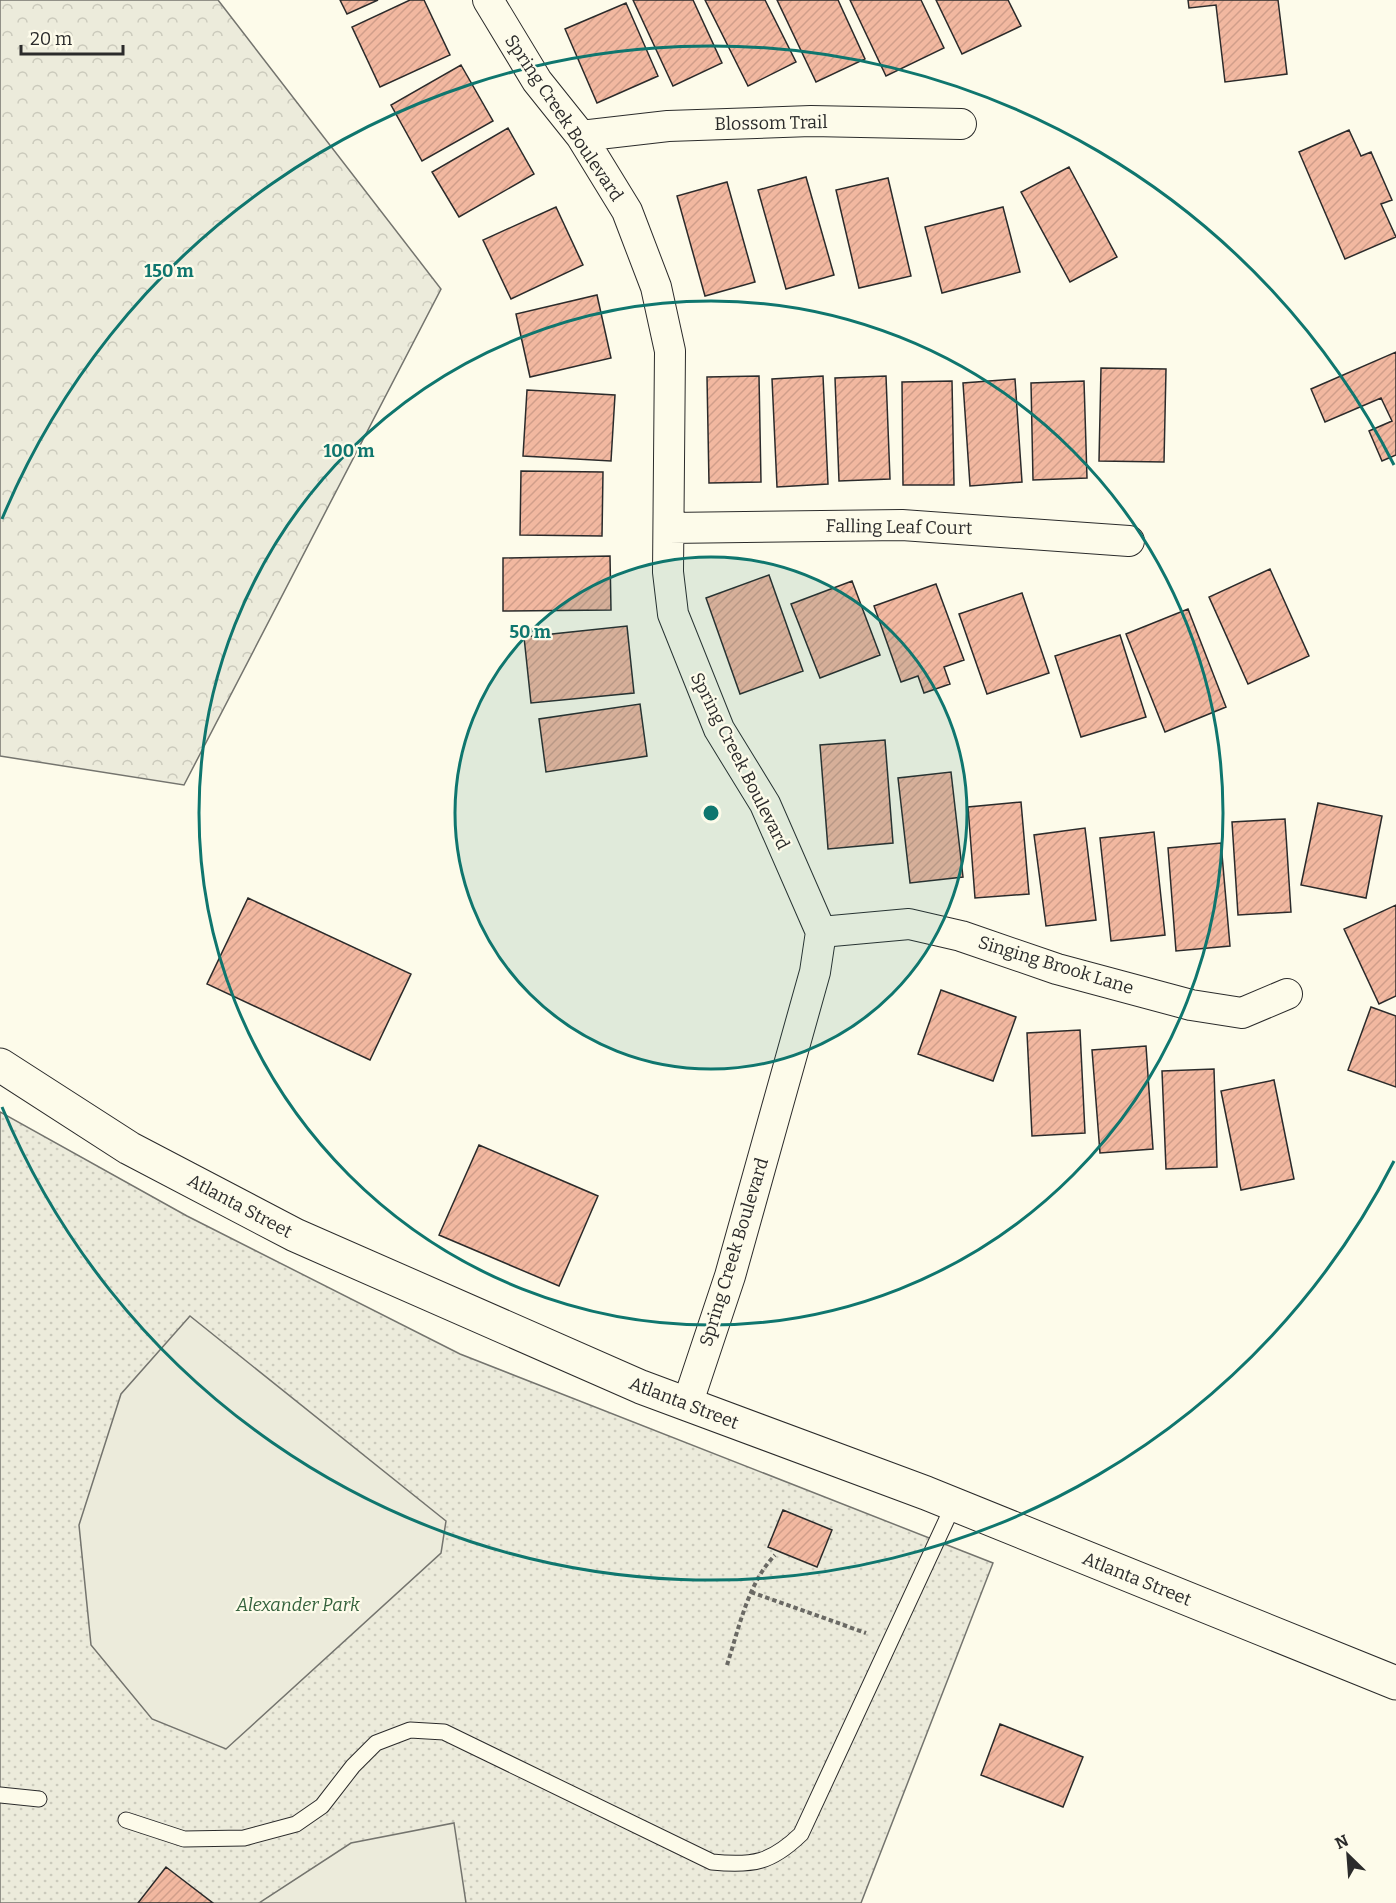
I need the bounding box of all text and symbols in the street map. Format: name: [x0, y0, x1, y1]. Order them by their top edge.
scale bar: [21, 18, 123, 56]
text: 20 m: [30, 28, 72, 50]
street label: Spring Creek Boulevard: [500, 31, 628, 206]
street label: Blossom Trail: [714, 111, 828, 135]
text: 150 m: [144, 260, 194, 282]
text: 100 m: [323, 440, 375, 462]
street label: Falling Leaf Court: [826, 515, 973, 539]
text: 50 m: [509, 621, 551, 643]
street label: Spring Creek Boulevard: [686, 669, 794, 854]
centre of rings: [701, 803, 721, 823]
street label: Singing Brook Lane: [976, 931, 1136, 999]
street label: Spring Creek Boulevard: [695, 1155, 773, 1349]
street label: Atlanta Street: [184, 1169, 296, 1243]
street label: Atlanta Street: [626, 1372, 742, 1434]
street label: Atlanta Street: [1079, 1547, 1195, 1611]
park label: Alexander Park: [235, 1594, 360, 1616]
north arrow: [1318, 1825, 1378, 1885]
text: N: [1332, 1831, 1351, 1853]

